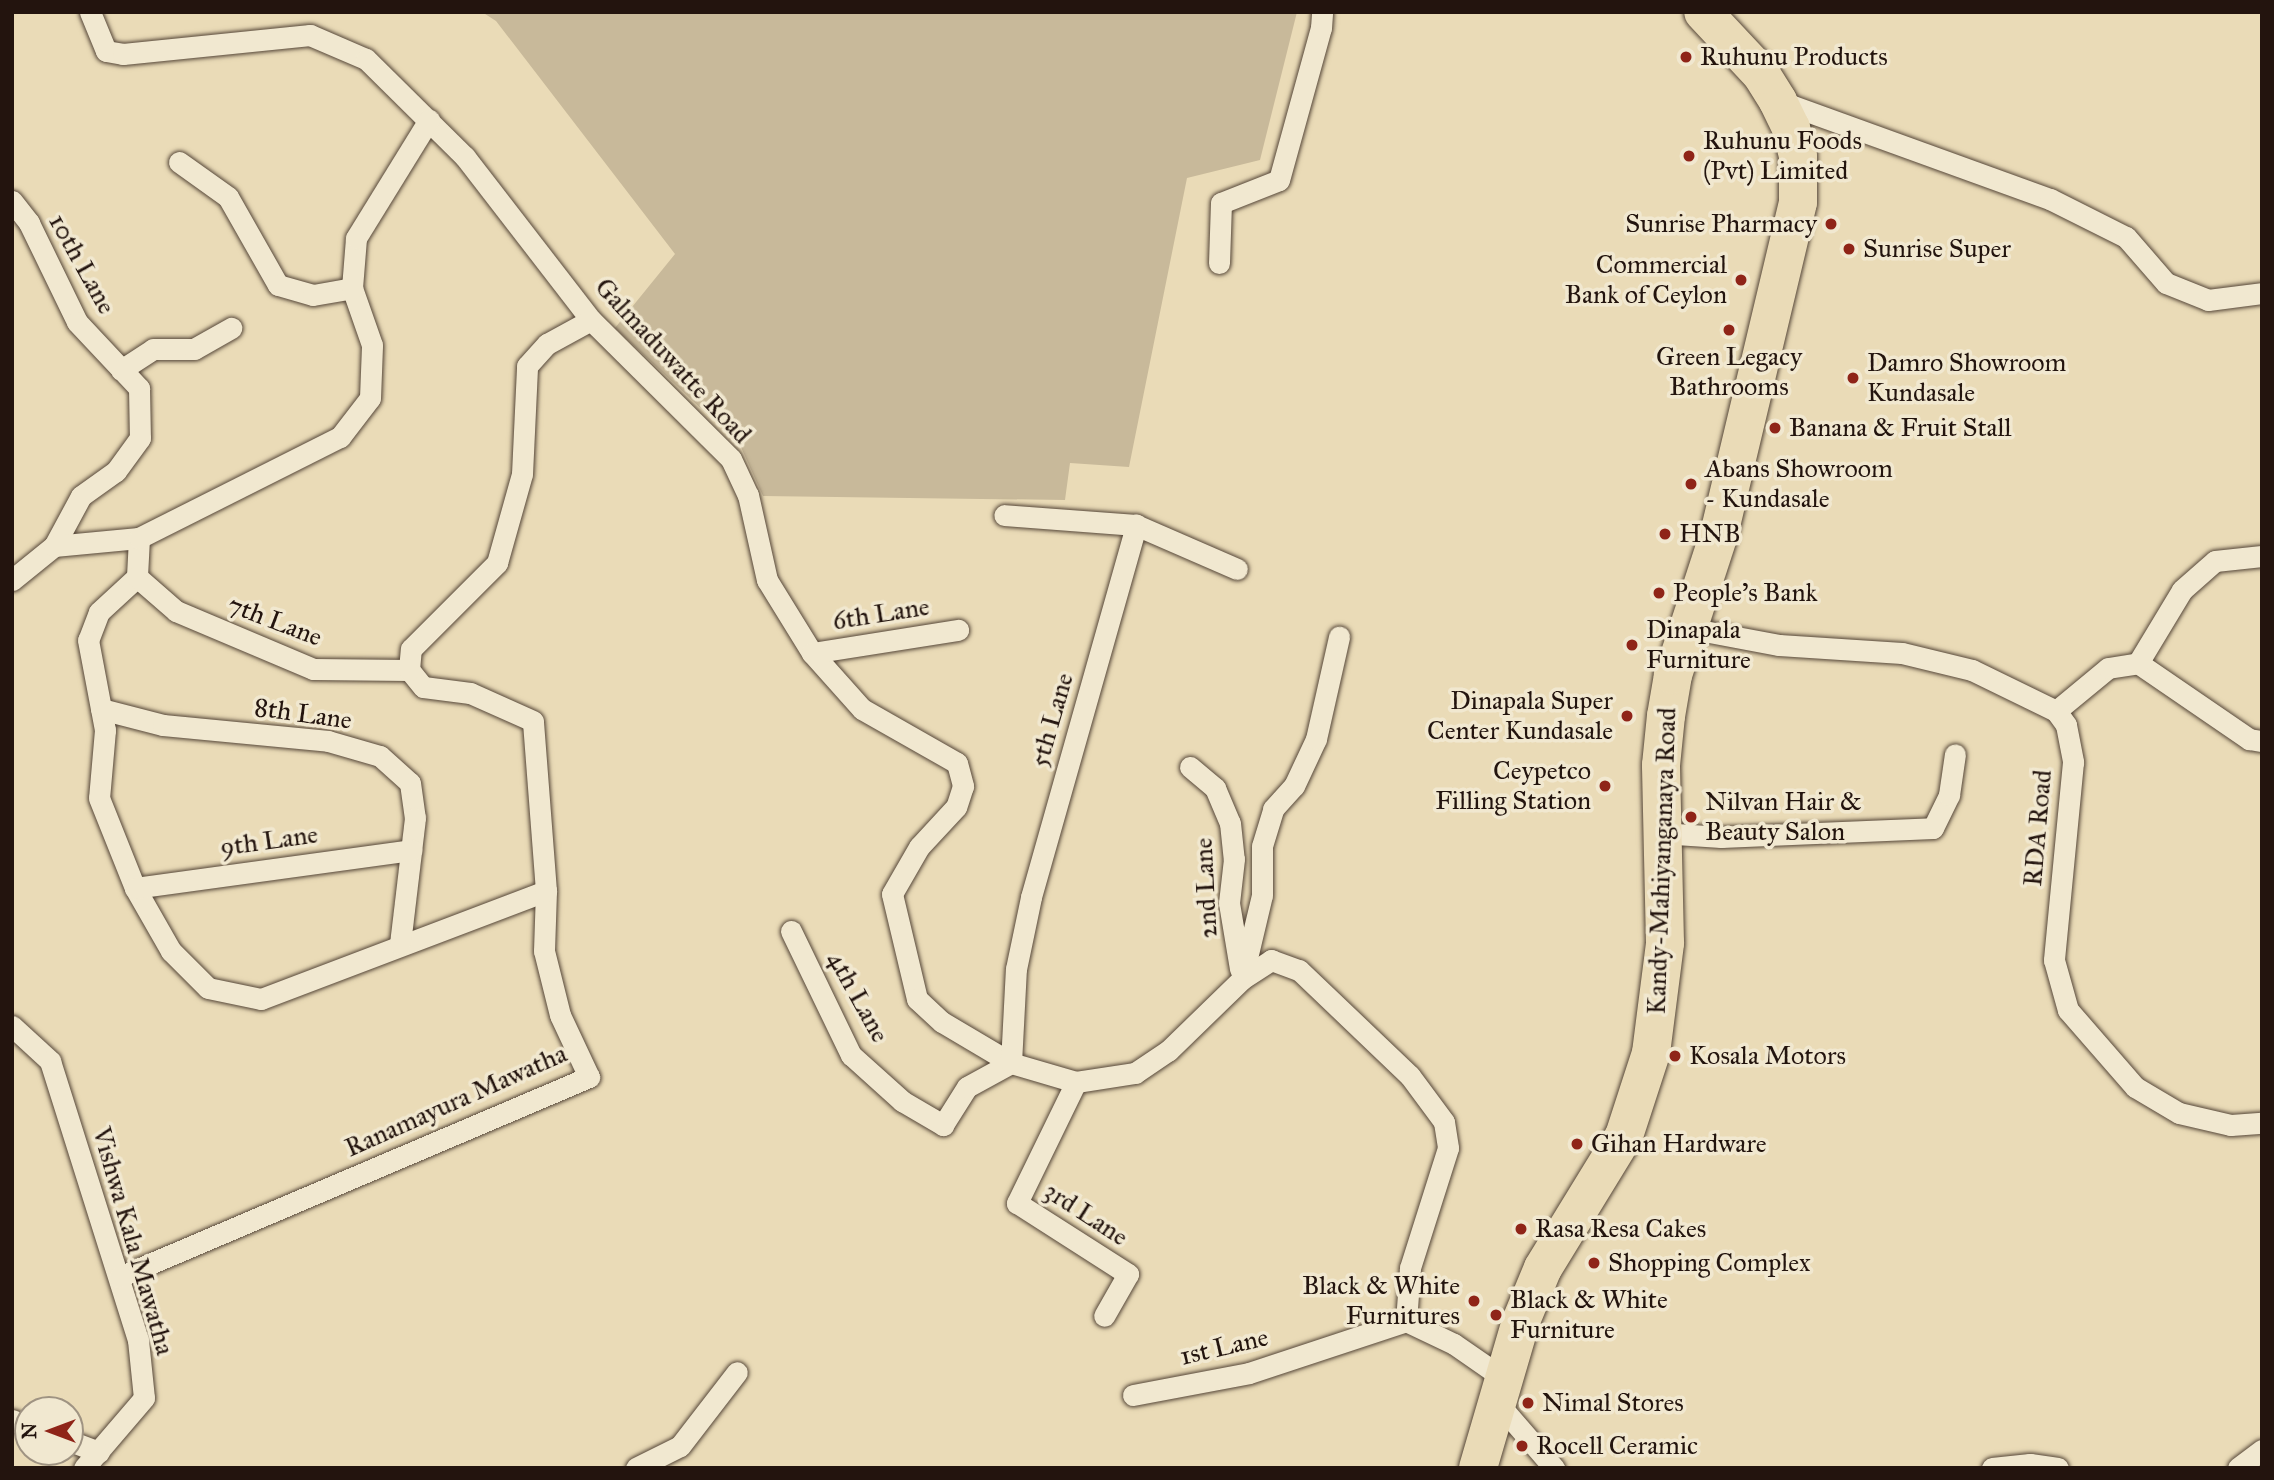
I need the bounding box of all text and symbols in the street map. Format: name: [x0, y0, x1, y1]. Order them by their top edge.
place label: Ruhunu Products: [1700, 41, 1888, 73]
marker: Ruhunu Products: [1678, 49, 1694, 65]
place label: Ruhunu Foods (Pvt) Limited: [1703, 125, 1862, 186]
marker: Ruhunu Foods (Pvt) Limited: [1681, 148, 1697, 164]
street label: 10th Lane: [42, 208, 122, 320]
place label: Sunrise Pharmacy: [1625, 208, 1817, 240]
marker: Sunrise Pharmacy: [1823, 216, 1839, 232]
place label: Sunrise Super: [1863, 233, 2011, 265]
marker: Sunrise Super: [1841, 241, 1857, 257]
place label: Commercial Bank of Ceylon: [1565, 249, 1727, 310]
street label: Galmaduwatte Road: [588, 272, 758, 450]
marker: Commercial Bank of Ceylon: [1733, 272, 1749, 288]
marker: Green Legacy Bathrooms: [1721, 322, 1737, 338]
place label: Green Legacy Bathrooms: [1656, 341, 1802, 402]
place label: Damro Showroom Kundasale: [1867, 347, 2066, 408]
marker: Damro Showroom Kundasale: [1845, 370, 1861, 386]
place label: Banana & Fruit Stall: [1789, 412, 2012, 444]
marker: Banana & Fruit Stall: [1767, 420, 1783, 436]
place label: Abans Showroom - Kundasale: [1705, 453, 1893, 514]
marker: Abans Showroom - Kundasale: [1683, 476, 1699, 492]
place label: HNB: [1679, 518, 1741, 550]
marker: HNB: [1657, 526, 1673, 542]
place label: People's Bank: [1673, 577, 1818, 609]
marker: People's Bank: [1651, 585, 1667, 601]
street label: 7th Lane: [224, 589, 326, 653]
street label: 6th Lane: [830, 591, 932, 637]
place label: Dinapala Furniture: [1646, 614, 1751, 676]
marker: Dinapala Furniture: [1624, 637, 1640, 653]
street label: 5th Lane: [1024, 669, 1080, 771]
place label: Dinapala Super Center Kundasale: [1427, 685, 1613, 746]
street label: 8th Lane: [252, 692, 354, 736]
street label: Kandy-Mahiyanganaya Road: [1641, 707, 1683, 1015]
marker: Dinapala Super Center Kundasale: [1619, 708, 1635, 724]
place label: Ceypetco Filling Station: [1435, 755, 1591, 816]
street label: RDA Road: [2017, 768, 2059, 888]
marker: Ceypetco Filling Station: [1597, 778, 1613, 794]
place label: Nilvan Hair & Beauty Salon: [1705, 786, 1862, 848]
marker: Nilvan Hair & Beauty Salon: [1683, 809, 1699, 825]
street label: 9th Lane: [218, 819, 320, 863]
street label: 2nd Lane: [1188, 837, 1224, 939]
street label: 4th Lane: [820, 946, 896, 1048]
street label: Ranamayura Mawatha: [340, 1038, 572, 1164]
place label: Kosala Motors: [1689, 1040, 1846, 1072]
marker: Kosala Motors: [1667, 1048, 1683, 1064]
street label: Vishwa Kala Mawatha: [86, 1123, 180, 1359]
place label: Gihan Hardware: [1591, 1128, 1767, 1160]
marker: Gihan Hardware: [1569, 1136, 1585, 1152]
street label: 3rd Lane: [1038, 1175, 1134, 1253]
place label: Rasa Resa Cakes: [1535, 1213, 1706, 1245]
marker: Rasa Resa Cakes: [1513, 1221, 1529, 1237]
place label: Shopping Complex: [1608, 1247, 1810, 1279]
marker: Shopping Complex: [1586, 1255, 1602, 1271]
place label: Black & White Furnitures: [1302, 1270, 1460, 1332]
place label: Black & White Furniture: [1510, 1284, 1668, 1346]
marker: Black & White Furnitures: [1466, 1293, 1482, 1309]
marker: Black & White Furniture: [1488, 1307, 1504, 1323]
street label: 1st Lane: [1177, 1322, 1271, 1372]
place label: Nimal Stores: [1542, 1387, 1684, 1419]
marker: Nimal Stores: [1520, 1395, 1536, 1411]
north arrow: [14, 1396, 84, 1466]
text: N: [18, 1423, 41, 1439]
place label: Rocell Ceramic: [1536, 1430, 1698, 1462]
marker: Rocell Ceramic: [1514, 1438, 1530, 1454]

